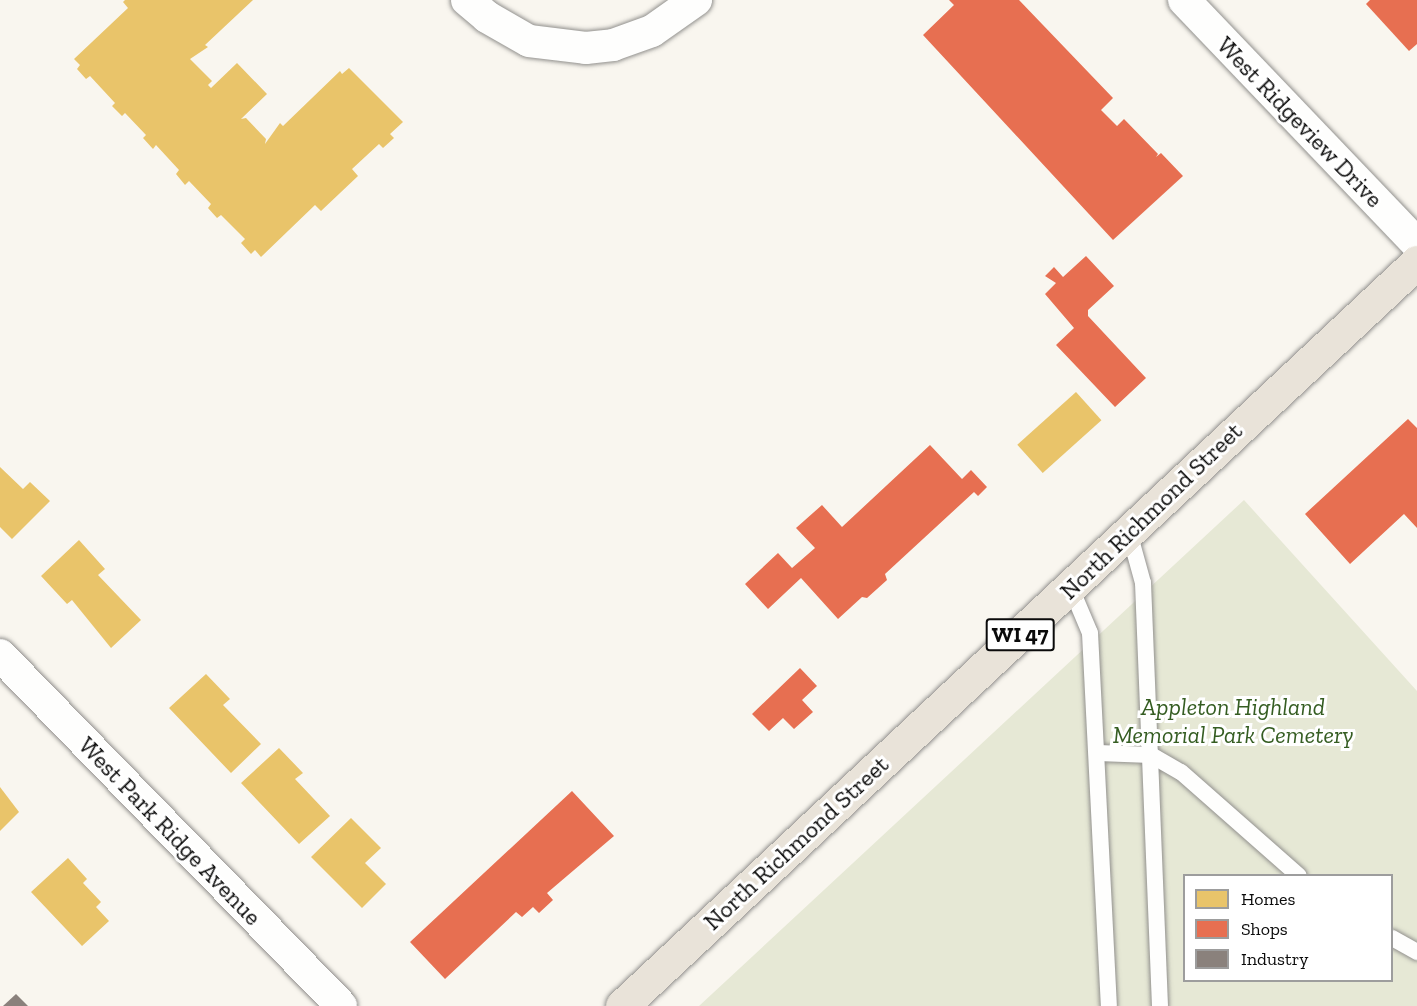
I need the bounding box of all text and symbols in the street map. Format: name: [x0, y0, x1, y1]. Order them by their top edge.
street label: West Ridgeview Drive: [1211, 31, 1389, 213]
street label: North Richmond Street: [1054, 417, 1248, 605]
road number: WI 47: [986, 616, 1054, 654]
park label: Appleton Highland Memorial Park Cemetery: [1113, 693, 1353, 749]
street label: West Park Ridge Avenue: [72, 731, 268, 931]
street label: North Richmond Street: [698, 750, 894, 936]
legend: [1183, 874, 1393, 982]
text: Homes: [1241, 888, 1295, 910]
text: Shops: [1241, 918, 1288, 940]
text: Industry: [1241, 948, 1308, 970]

